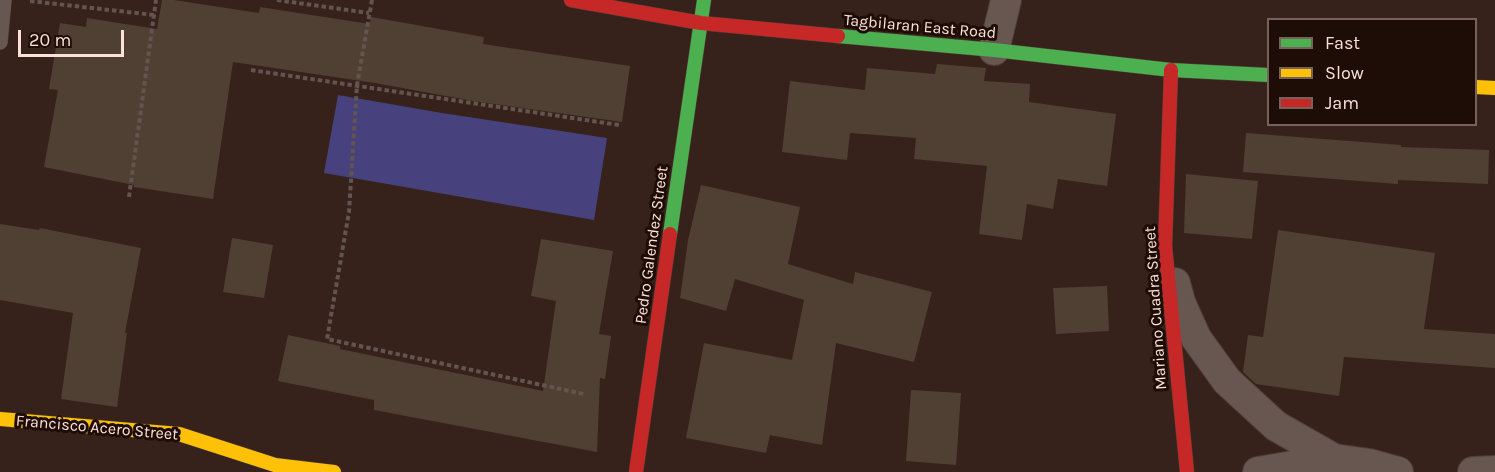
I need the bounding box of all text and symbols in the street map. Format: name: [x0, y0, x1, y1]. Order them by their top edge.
street label: Tagbilaran East Road: [843, 11, 997, 43]
scale bar: [21, 18, 128, 56]
legend: [1267, 18, 1477, 126]
text: 20 m: [29, 29, 71, 51]
text: Fast: [1325, 32, 1360, 54]
text: Slow: [1325, 62, 1364, 84]
text: Jam: [1325, 92, 1359, 114]
street label: Pedro Galendez Street: [631, 165, 673, 325]
street label: Mariano Cuadra Street: [1141, 226, 1171, 390]
street label: Francisco Acero Street: [15, 411, 179, 445]

